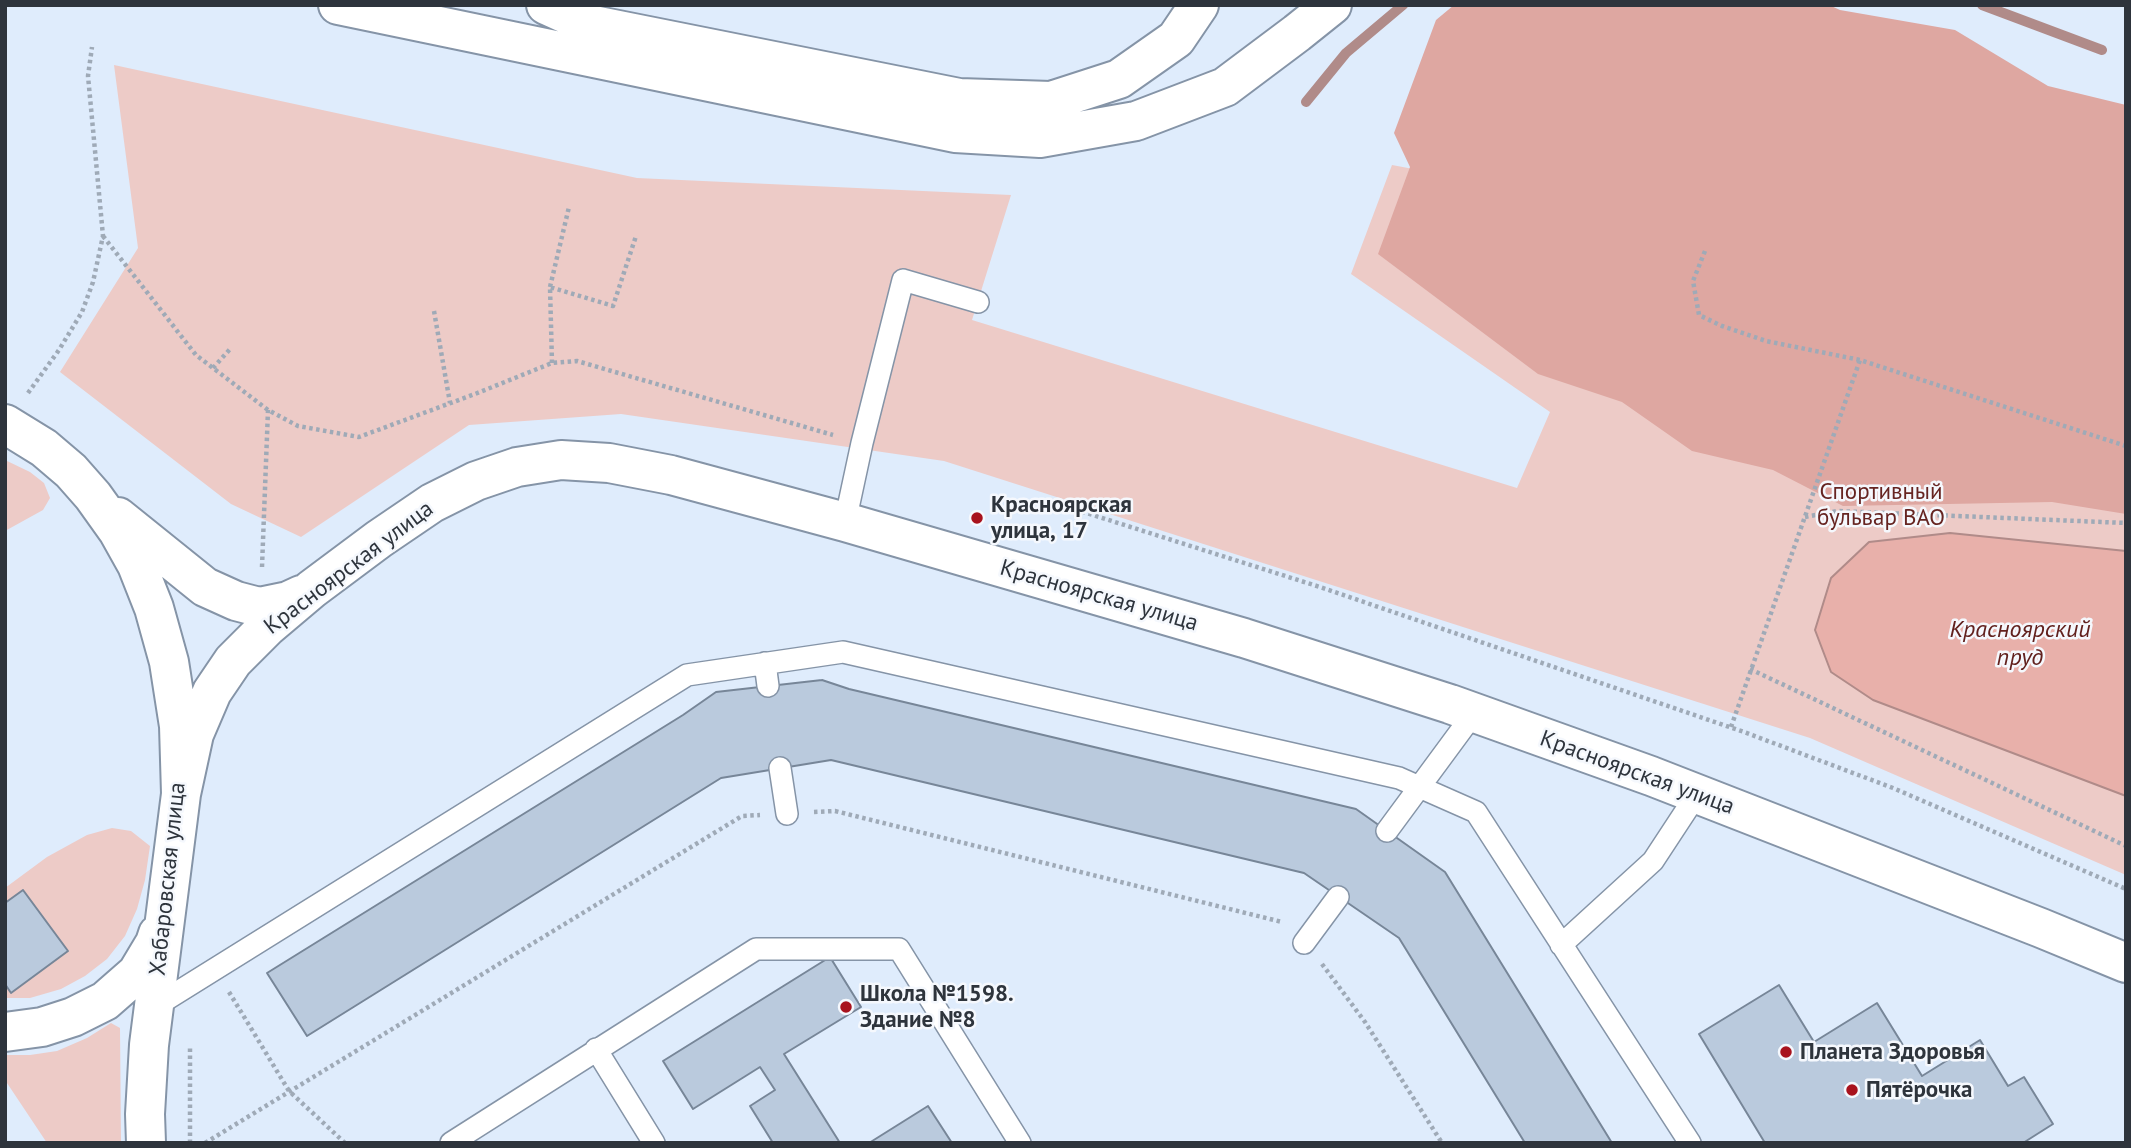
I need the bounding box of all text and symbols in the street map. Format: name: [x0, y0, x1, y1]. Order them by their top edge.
park label: Спортивный бульвар ВАО: [1817, 478, 1945, 532]
place label: Красноярская улица, 17: [991, 491, 1132, 545]
street label: Красноярская улица: [259, 495, 439, 641]
marker: Красноярская улица, 17: [969, 510, 985, 526]
street label: Красноярская улица: [997, 555, 1201, 637]
water label: Красноярский пруд: [1949, 616, 2091, 672]
street label: Красноярская улица: [1536, 725, 1738, 821]
street label: Хабаровская улица: [144, 781, 192, 977]
place label: Школа №1598. Здание №8: [860, 980, 1014, 1034]
marker: Школа №1598. Здание №8: [838, 999, 854, 1015]
place label: Планета Здоровья: [1800, 1038, 1985, 1066]
marker: Планета Здоровья: [1778, 1044, 1794, 1060]
place label: Пятёрочка: [1866, 1076, 1972, 1104]
marker: Пятёрочка: [1844, 1082, 1860, 1098]

